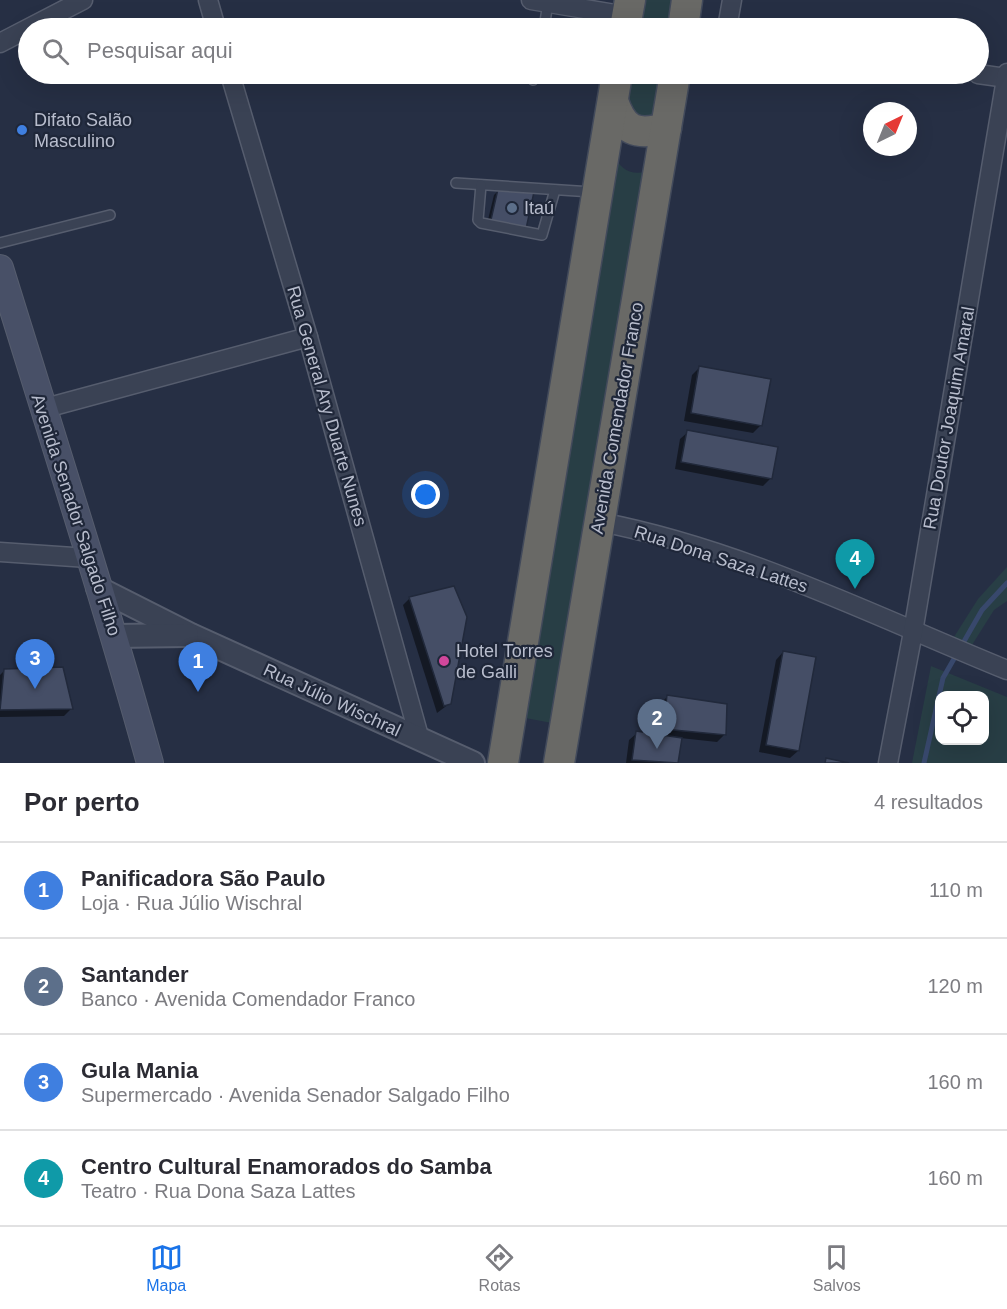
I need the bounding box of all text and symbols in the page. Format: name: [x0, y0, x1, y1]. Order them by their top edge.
search box: [18, 18, 989, 84]
icon: search: [39, 35, 72, 68]
text: Pesquisar aqui: [87, 38, 233, 63]
north arrow: [863, 102, 917, 156]
place label: Difato Salão Masculino: [34, 110, 132, 151]
marker: Difato Salão Masculino: [15, 123, 29, 137]
place label: Itaú: [524, 198, 554, 218]
marker: Itaú: [505, 201, 519, 215]
street label: Rua General Ary Duarte Nunes: [283, 283, 371, 529]
street label: Avenida Comendador Franco: [587, 301, 647, 535]
street label: Rua Doutor Joaquim Amaral: [920, 305, 978, 531]
street label: Avenida Senador Salgado Filho: [27, 392, 125, 638]
your location: [411, 480, 440, 509]
street label: Rua Dona Saza Lattes: [632, 522, 810, 596]
pin: 4: [836, 540, 874, 589]
pin: 3: [15, 640, 54, 689]
place label: Hotel Torres de Galli: [456, 641, 553, 682]
pin: 1: [178, 642, 218, 692]
marker: Hotel Torres de Galli: [437, 654, 451, 668]
street label: Rua Júlio Wischral: [260, 659, 404, 741]
map controls: [935, 691, 989, 745]
button: locate: [935, 691, 989, 745]
pin: 2: [638, 700, 676, 749]
text: Por perto: [24, 787, 140, 817]
text: 4 resultados: [874, 791, 983, 813]
text: Panificadora São Paulo: [81, 866, 326, 891]
text: 1: [38, 879, 49, 901]
text: 110 m: [929, 879, 983, 901]
text: Loja · Rua Júlio Wischral: [81, 892, 302, 914]
text: Santander: [81, 962, 189, 987]
text: 2: [38, 975, 49, 997]
text: 120 m: [927, 975, 983, 997]
text: Banco · Avenida Comendador Franco: [81, 988, 415, 1010]
text: Gula Mania: [81, 1058, 198, 1083]
text: 3: [38, 1071, 49, 1093]
text: 160 m: [927, 1071, 983, 1093]
text: Supermercado · Avenida Senador Salgado Filho: [81, 1084, 510, 1106]
text: Centro Cultural Enamorados do Samba: [81, 1154, 492, 1179]
text: 4: [38, 1167, 49, 1189]
text: 160 m: [927, 1167, 983, 1189]
text: Teatro · Rua Dona Saza Lattes: [81, 1180, 356, 1202]
tab: Mapa: [146, 1241, 186, 1295]
tab: Rotas: [479, 1241, 520, 1295]
tab: Salvos: [813, 1241, 861, 1295]

